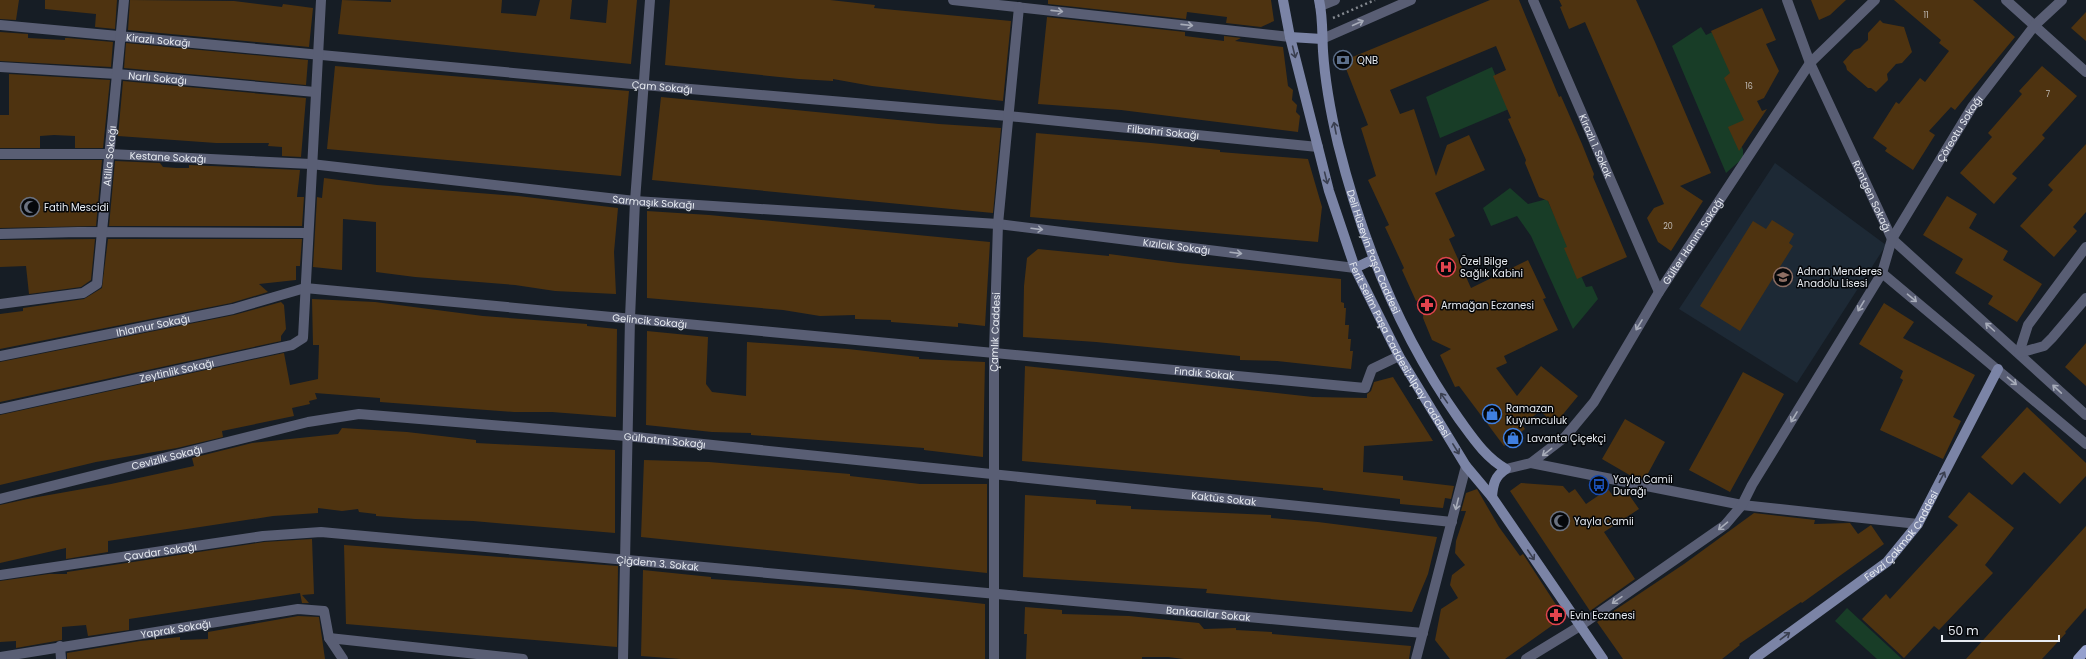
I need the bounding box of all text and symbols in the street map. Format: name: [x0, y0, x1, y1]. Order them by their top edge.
one-way arrow: [1051, 7, 1064, 15]
house number: 11: [1923, 10, 1929, 21]
one-way arrow: [1352, 19, 1364, 26]
one-way arrow: [1180, 22, 1193, 29]
street label: Kirazlı Sokağı: [125, 30, 191, 51]
one-way arrow: [1291, 45, 1298, 58]
bank icon: QNB: [1332, 49, 1354, 71]
place label: QNB: [1357, 53, 1378, 68]
street label: Narlı Sokağı: [128, 68, 187, 88]
street label: Çam Sokağı: [631, 77, 693, 97]
house number: 16: [1745, 81, 1753, 92]
house number: 7: [2046, 89, 2051, 100]
street label: Çöreotu Sokağı: [1933, 92, 1986, 165]
street label: Kirazlı 1. Sokak: [1575, 112, 1616, 181]
street label: Filbahri Sokağı: [1126, 121, 1200, 143]
one-way arrow: [1331, 122, 1339, 135]
street label: Atilla Sokağı: [99, 125, 120, 187]
street label: Kestane Sokağı: [129, 148, 207, 167]
street label: Röntgen Sokağı: [1848, 158, 1895, 235]
one-way arrow: [1323, 171, 1330, 184]
street label: Deli Hüseyin Paşa Caddesi: [1343, 188, 1404, 316]
street label: Sarmaşık Sokağı: [612, 191, 695, 213]
street label: Gülter Hanım Sokağı: [1659, 194, 1727, 288]
mosque icon: Fatih Mescidi: [19, 196, 41, 218]
place label: Fatih Mescidi: [44, 200, 109, 215]
house number: 20: [1663, 221, 1673, 232]
one-way arrow: [1030, 225, 1043, 233]
street label: Kızılcık Sokağı: [1142, 235, 1211, 258]
one-way arrow: [1229, 250, 1242, 257]
place label: Özel Bilge Sağlık Kabini: [1460, 254, 1523, 281]
hospital icon: Özel Bilge Sağlık Kabini: [1435, 256, 1457, 278]
street label: Ferit Selim Paşa Caddesi;Alpay Caddesi: [1345, 260, 1454, 441]
place label: Adnan Menderes Anadolu Lisesi: [1797, 264, 1882, 291]
school or university icon: Adnan Menderes Anadolu Lisesi: [1772, 266, 1794, 288]
street label: Çamlık Caddesi: [987, 292, 1004, 372]
one-way arrow: [1906, 293, 1917, 302]
pharmacy icon: Armağan Eczanesi: [1416, 294, 1438, 316]
place label: Armağan Eczanesi: [1441, 298, 1534, 313]
one-way arrow: [1857, 300, 1865, 312]
street label: Gelincik Sokağı: [612, 310, 688, 332]
street label: Ihlamur Sokağı: [115, 311, 191, 340]
one-way arrow: [1635, 319, 1643, 331]
one-way arrow: [1985, 323, 1995, 332]
street label: Zeytinlik Sokağı: [138, 355, 216, 386]
street label: Fındık Sokak: [1174, 363, 1236, 384]
one-way arrow: [2006, 376, 2017, 385]
one-way arrow: [2052, 384, 2062, 394]
one-way arrow: [1440, 393, 1449, 404]
place label: Ramazan Kuyumculuk: [1506, 401, 1568, 428]
shop icon: Ramazan Kuyumculuk: [1481, 403, 1503, 425]
one-way arrow: [1789, 411, 1797, 423]
shop icon: Lavanta Çiçekçi: [1502, 427, 1524, 449]
street label: Gülhatmi Sokağı: [623, 429, 706, 452]
place label: Lavanta Çiçekçi: [1527, 431, 1606, 446]
street label: Cevizlik Sokağı: [130, 442, 204, 474]
one-way arrow: [1452, 443, 1460, 455]
one-way arrow: [1541, 447, 1552, 456]
one-way arrow: [1939, 471, 1947, 483]
place label: Yayla Camii Durağı: [1613, 472, 1673, 499]
bus stop icon: Yayla Camii Durağı: [1588, 474, 1610, 496]
street label: Kaktüs Sokak: [1190, 488, 1258, 510]
street label: Fevzi Çakmak Caddesi: [1861, 488, 1942, 584]
one-way arrow: [1453, 497, 1460, 510]
mosque icon: Yayla Camii: [1549, 510, 1571, 532]
place label: Yayla Camii: [1574, 514, 1634, 529]
one-way arrow: [1718, 521, 1728, 530]
street label: Çavdar Sokağı: [123, 539, 198, 565]
one-way arrow: [1527, 549, 1535, 560]
street label: Çiğdem 3. Sokak: [616, 552, 700, 575]
one-way arrow: [1612, 596, 1623, 604]
street label: Bankacılar Sokak: [1165, 602, 1252, 625]
pharmacy icon: Evin Eczanesi: [1545, 604, 1567, 626]
place label: Evin Eczanesi: [1570, 608, 1635, 623]
street label: Yaprak Sokağı: [140, 616, 212, 642]
scale bar: [1942, 617, 2059, 643]
text: 50 m: [1948, 622, 1979, 639]
one-way arrow: [1779, 631, 1790, 640]

